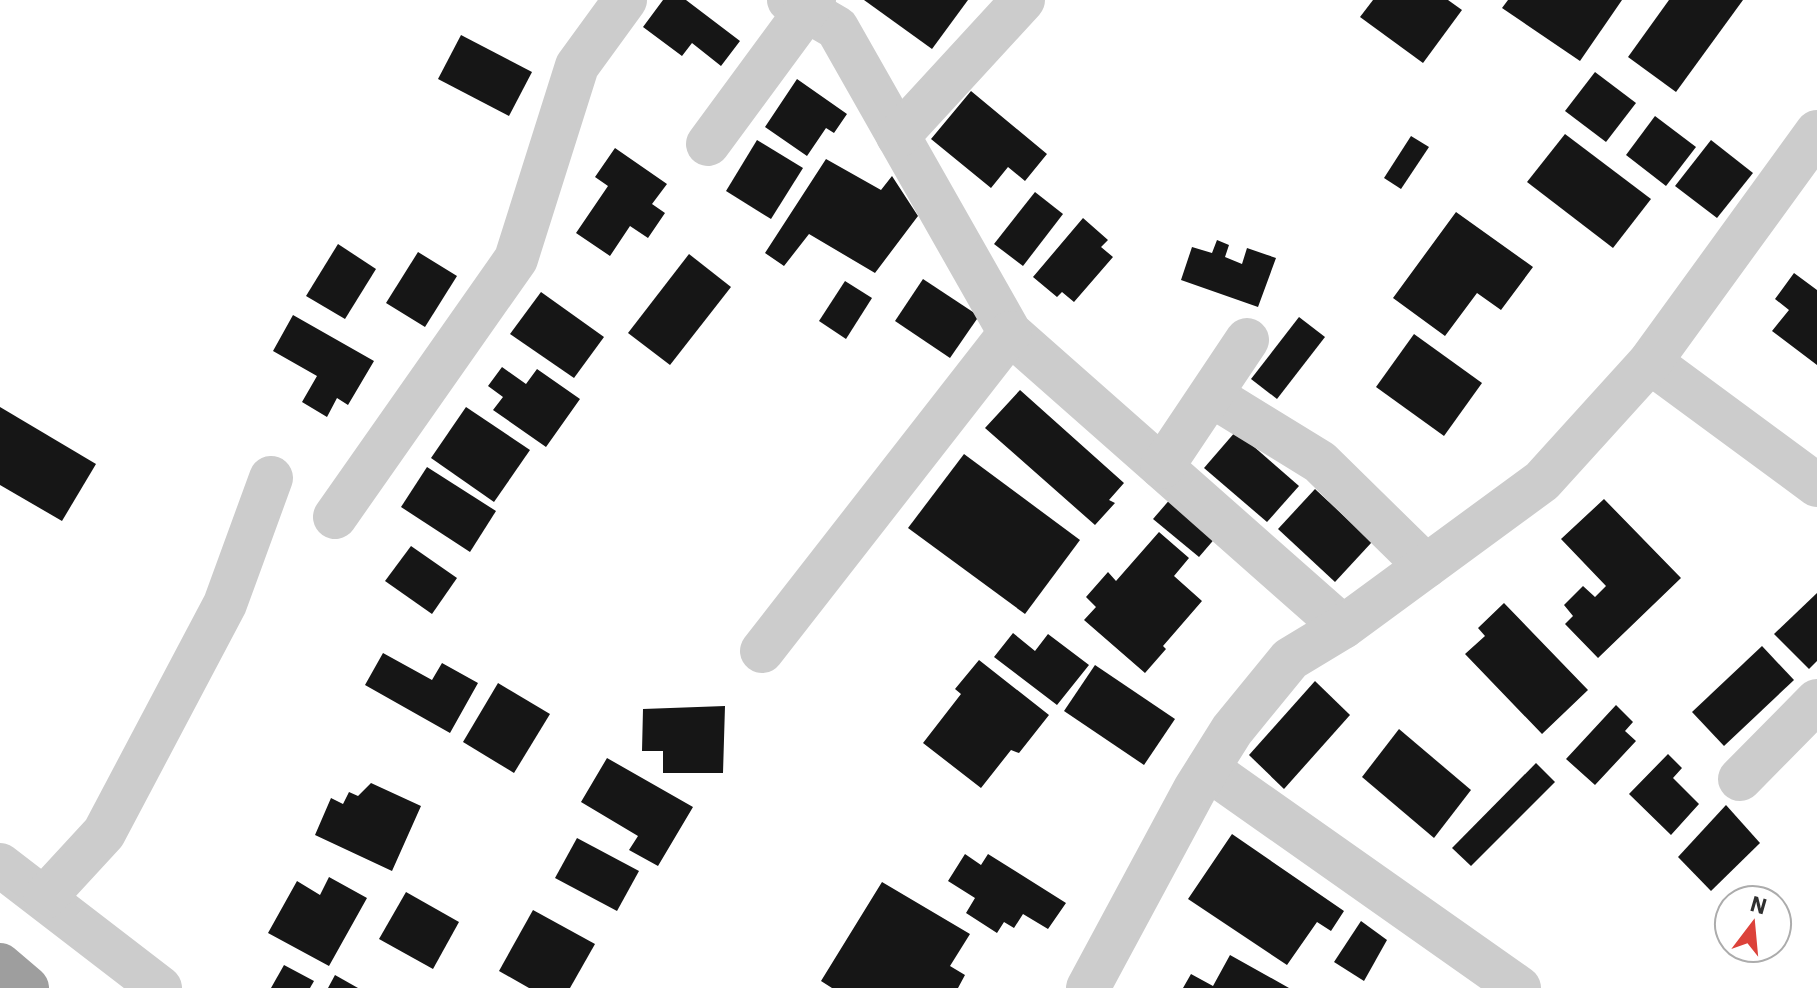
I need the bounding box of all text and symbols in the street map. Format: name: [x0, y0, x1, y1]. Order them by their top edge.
north arrow: [1713, 884, 1793, 964]
text: N: [1747, 888, 1770, 920]

